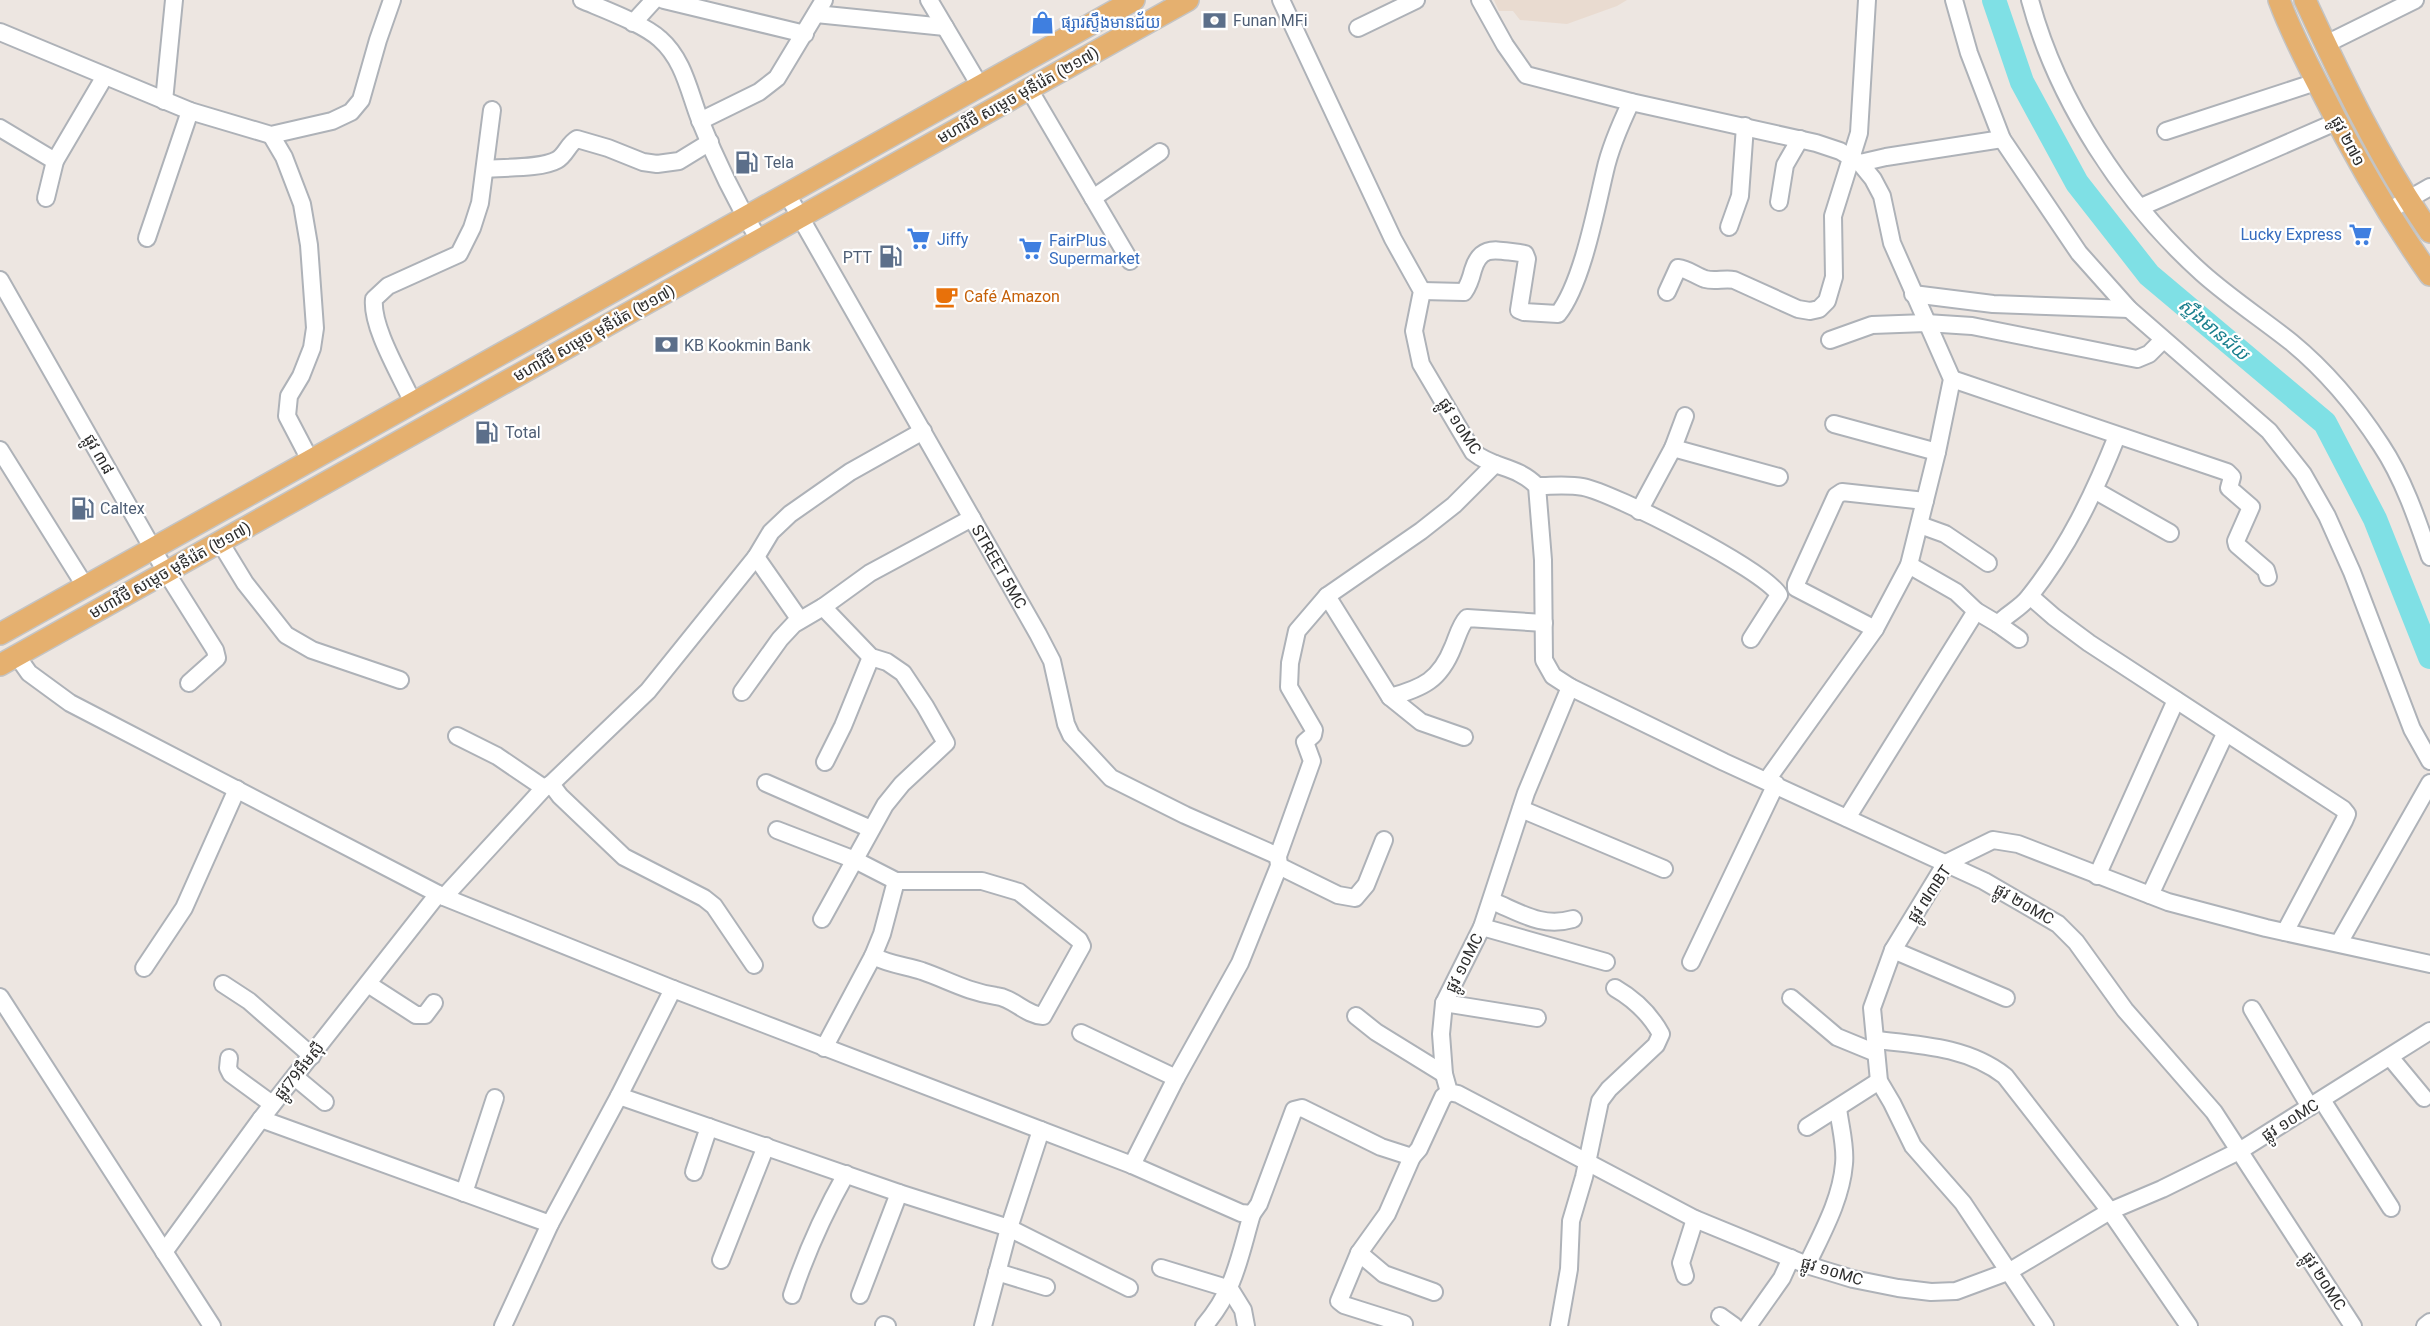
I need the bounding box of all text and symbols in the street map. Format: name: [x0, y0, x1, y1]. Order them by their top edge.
bank icon: Funan MFi: [1202, 7, 1228, 33]
shop icon: ផ្សារស្ទឹងមានជ័យ: [1030, 9, 1056, 35]
place label: ផ្សារស្ទឹងមានជ័យ: [1061, 11, 1160, 32]
place label: Funan MFi: [1233, 11, 1308, 30]
street label: មហាវិថី សម្តេច មុនីរ៉េត (២១៧): [933, 41, 1103, 149]
street label: ផ្លូវ ២៧១: [2323, 113, 2369, 172]
fuel station icon: Tela: [733, 149, 759, 175]
place label: Tela: [764, 153, 794, 172]
supermarket icon: Lucky Express: [2347, 221, 2373, 247]
place label: Lucky Express: [2241, 225, 2342, 244]
supermarket icon: Jiffy: [906, 226, 932, 252]
place label: Jiffy: [937, 230, 969, 249]
place label: FairPlus Supermarket: [1049, 231, 1140, 268]
supermarket icon: FairPlus Supermarket: [1018, 236, 1044, 262]
fuel station icon: PTT: [877, 244, 903, 270]
place label: PTT: [843, 248, 872, 267]
street label: មហាវិថី សម្តេច មុនីរ៉េត (២១៧): [509, 279, 679, 387]
cafe icon: Café Amazon: [933, 283, 959, 309]
place label: Café Amazon: [964, 287, 1060, 306]
water label: ស្ទឹងមានជ័យ: [2174, 293, 2255, 367]
bank icon: KB Kookmin Bank: [653, 332, 679, 358]
place label: KB Kookmin Bank: [684, 336, 811, 355]
street label: ផ្លូវ ១០MC: [1431, 394, 1485, 461]
fuel station icon: Total: [474, 419, 500, 445]
place label: Total: [505, 423, 541, 442]
street label: ផ្លូវ ៣៨: [76, 431, 118, 480]
fuel station icon: Caltex: [69, 495, 95, 521]
place label: Caltex: [100, 499, 145, 518]
street label: មហាវិថី សម្តេច មុនីរ៉េត (២១៧): [85, 516, 255, 624]
street label: STREET 5MC: [968, 521, 1031, 612]
street label: ផ្លូវ ៧៣BT: [1903, 861, 1959, 929]
street label: ផ្លូវ ២០MC: [1988, 879, 2057, 933]
street label: ផ្លូវ ១០MC: [1441, 930, 1491, 998]
street label: ផ្លូវ79អឹមស៊ី: [270, 1038, 332, 1107]
street label: ផ្លូវ ១០MC: [2258, 1095, 2325, 1149]
street label: ផ្លូវ ២០MC: [2294, 1248, 2350, 1316]
street label: ផ្លូវ ១០MC: [1797, 1253, 1865, 1294]

